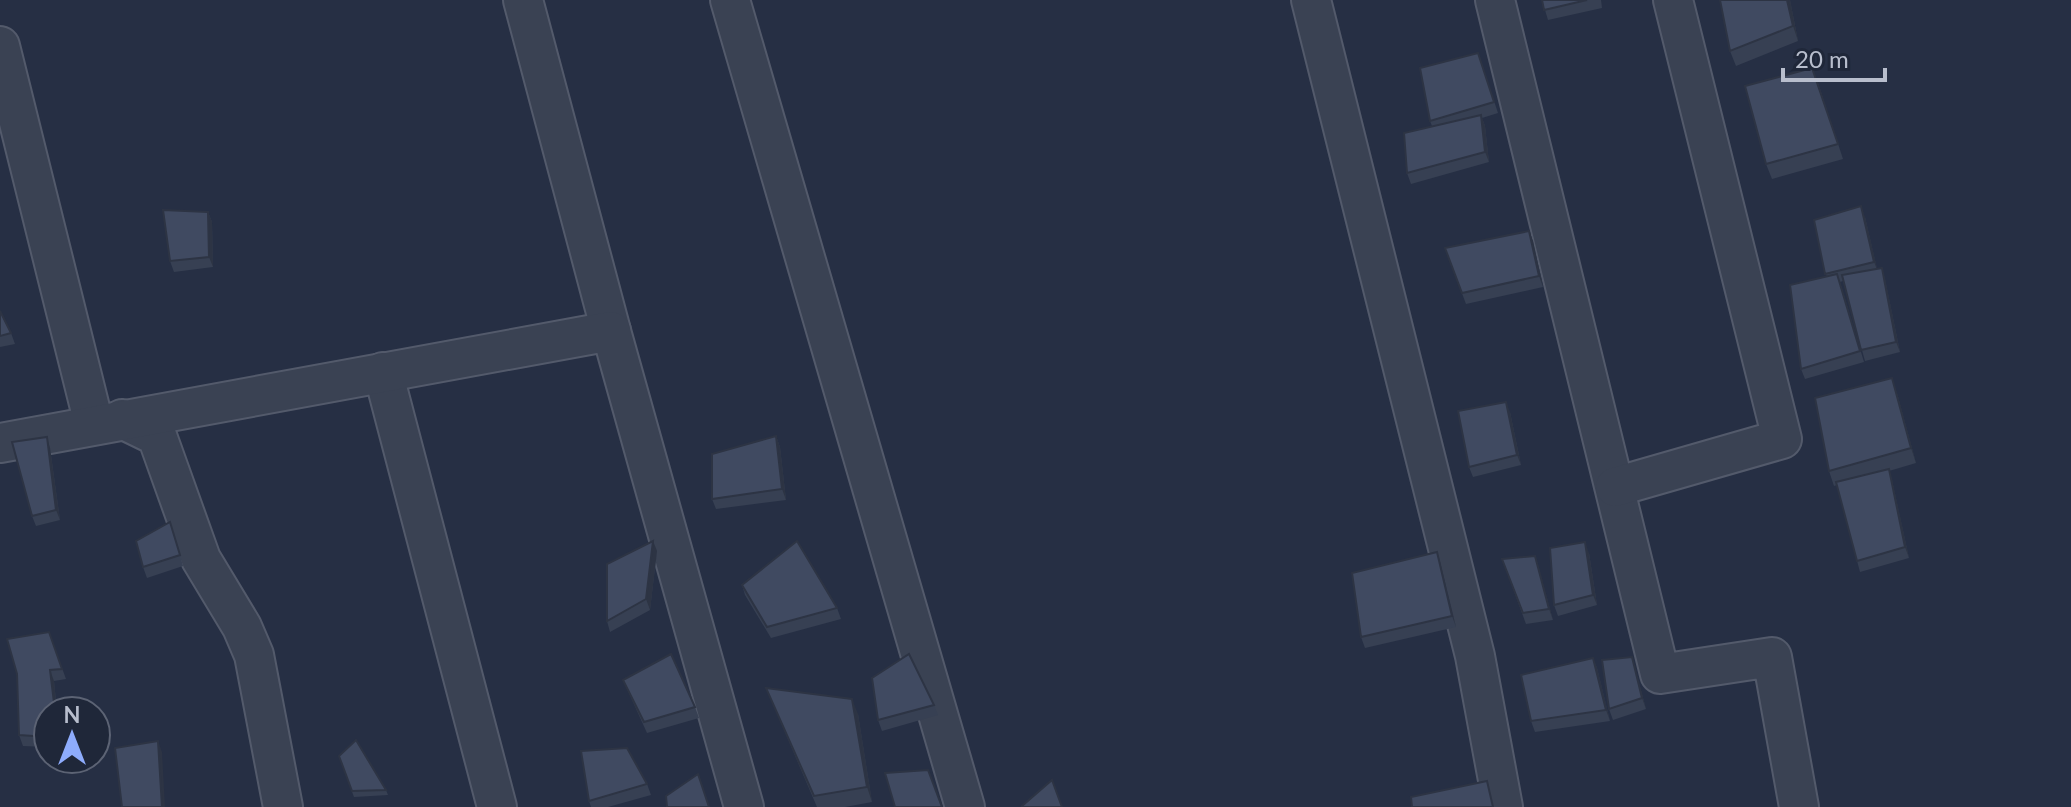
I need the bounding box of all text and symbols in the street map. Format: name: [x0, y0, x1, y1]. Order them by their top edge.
scale bar: [1783, 32, 1885, 82]
text: 20 m: [1795, 44, 1849, 73]
north arrow: [32, 695, 112, 775]
text: N: [64, 701, 80, 728]

